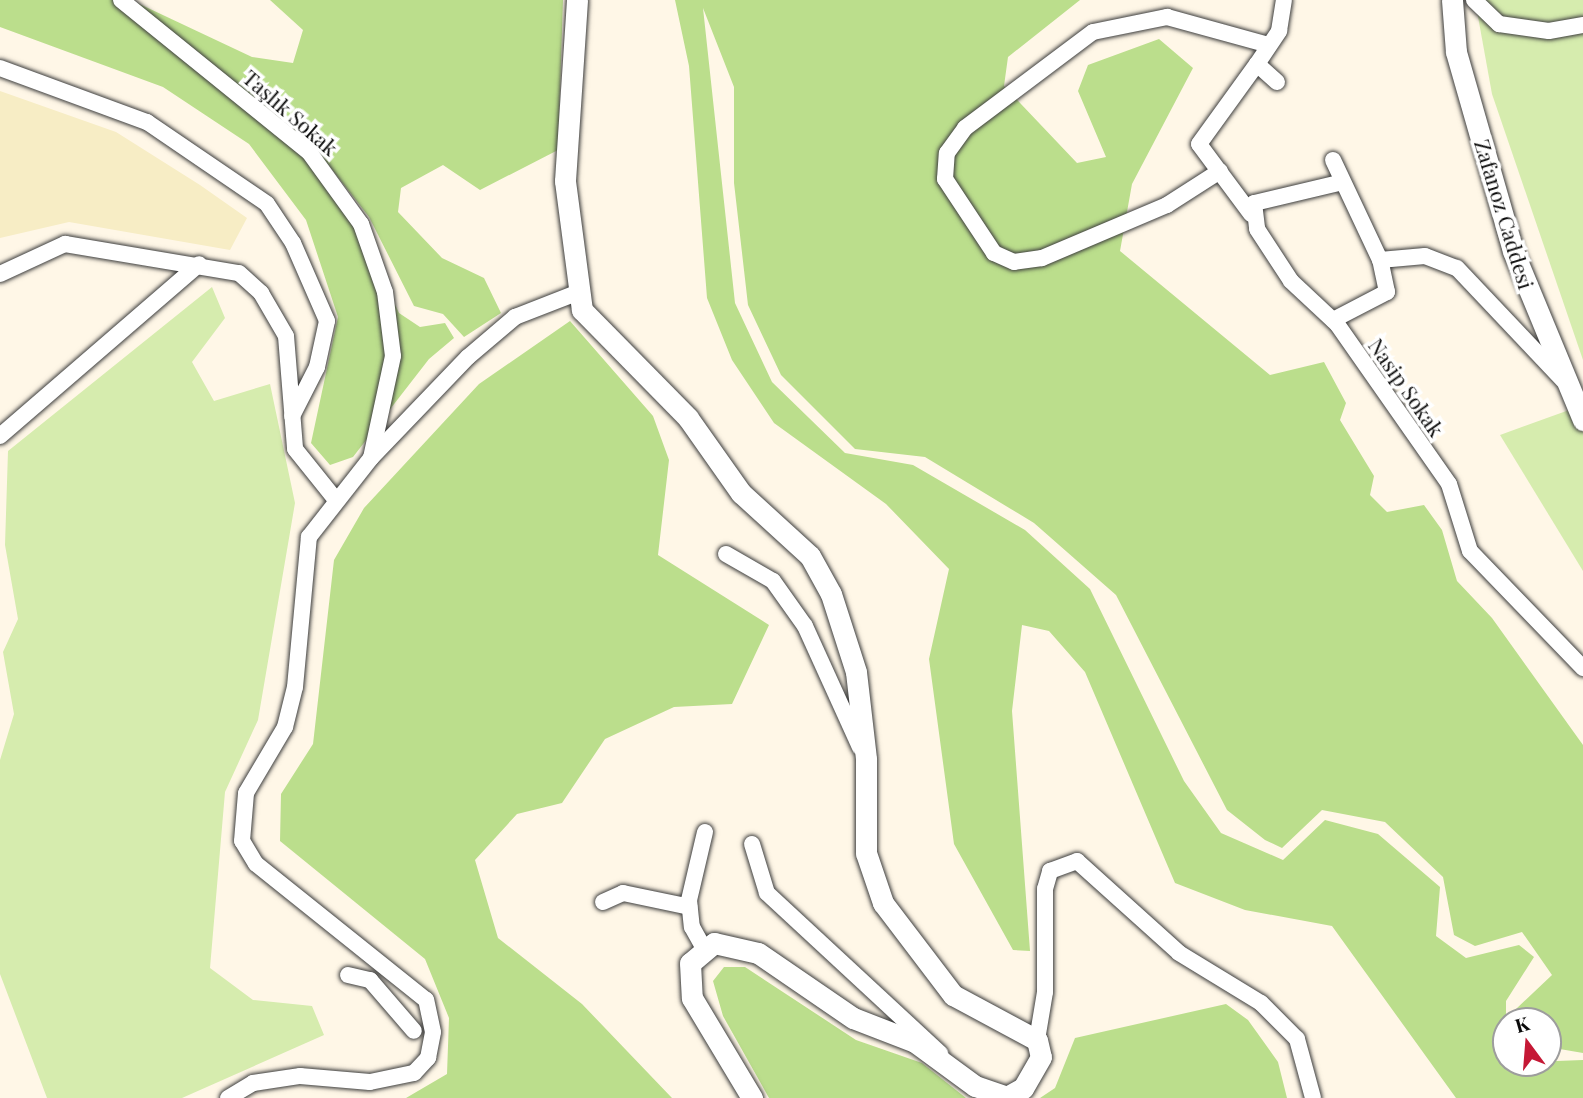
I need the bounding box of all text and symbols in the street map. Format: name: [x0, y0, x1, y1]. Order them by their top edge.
street label: Taşlık Sokak: [238, 64, 344, 160]
street label: Zafanoz Caddesi: [1470, 136, 1540, 292]
street label: Nasip Sokak: [1364, 333, 1450, 441]
north arrow: [1492, 1007, 1562, 1077]
text: K: [1512, 1009, 1532, 1038]

